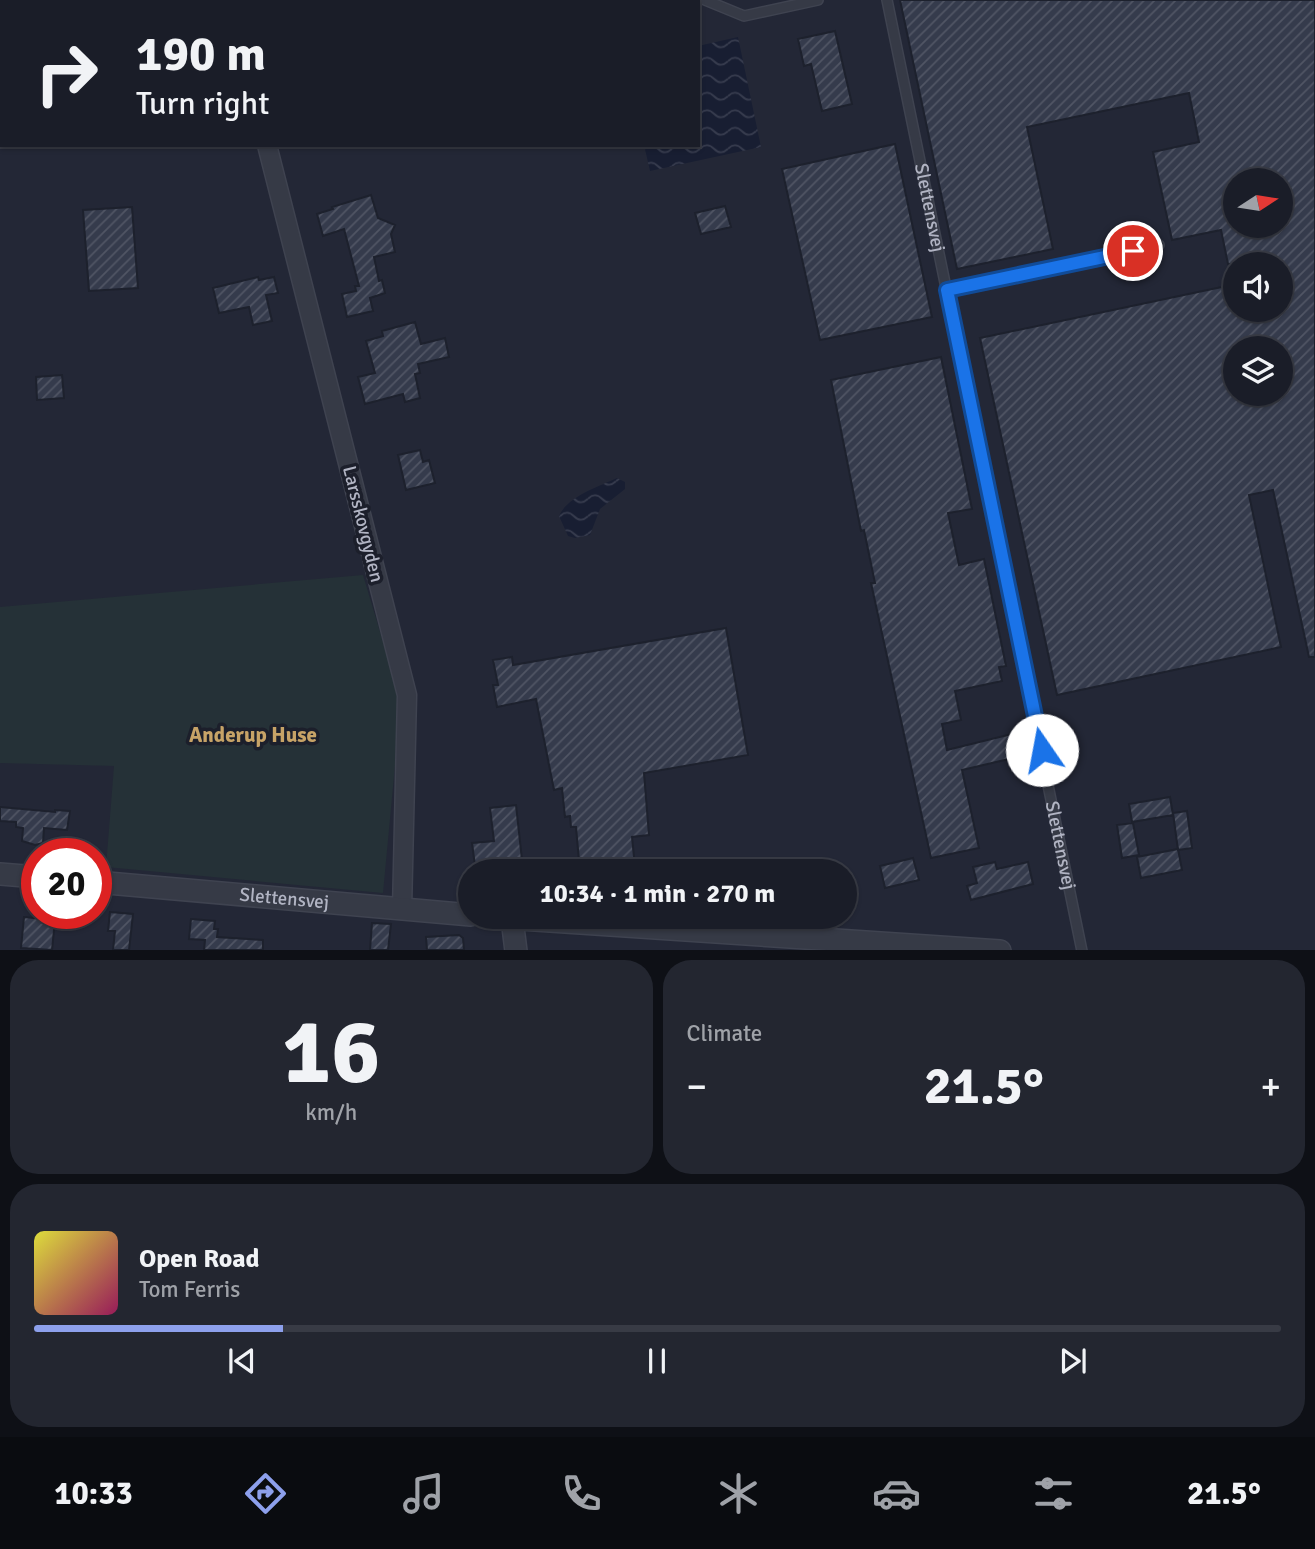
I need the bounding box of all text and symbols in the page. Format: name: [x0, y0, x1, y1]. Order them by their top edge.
text: 190 m: [136, 24, 266, 84]
icon: right: [21, 28, 112, 119]
text: Turn right: [136, 84, 269, 123]
street label: Slettensvej: [909, 161, 950, 254]
north arrow: [1223, 168, 1293, 238]
map controls: [1223, 168, 1293, 406]
pin: [1103, 221, 1163, 281]
icon: arrive: [1114, 232, 1152, 270]
button: sound: [1223, 252, 1293, 322]
button: layers: [1223, 336, 1293, 406]
street label: Larsskovgyden: [337, 463, 389, 585]
position arrow: [1005, 713, 1079, 787]
district label: Anderup Huse: [189, 722, 317, 748]
street label: Slettensvej: [1040, 799, 1081, 892]
speed limit sign: 20: [21, 838, 112, 929]
text: 10:34 · 1 min · 270 m: [540, 878, 775, 910]
street label: Slettensvej: [238, 883, 330, 914]
text: 16: [282, 996, 380, 1109]
text: Climate: [687, 1019, 762, 1048]
text: 21.5°: [924, 1054, 1044, 1118]
text: −: [687, 1063, 707, 1110]
text: +: [1260, 1063, 1281, 1110]
text: km/h: [305, 1098, 357, 1127]
text: Open Road: [139, 1243, 260, 1275]
text: Tom Ferris: [139, 1275, 240, 1304]
icon: previous: [223, 1342, 261, 1380]
icon: pause: [638, 1342, 676, 1380]
icon: next: [1054, 1342, 1092, 1380]
icon: directions: [241, 1469, 290, 1518]
icon: music: [399, 1469, 448, 1518]
icon: phone: [557, 1469, 606, 1518]
icon: climate: [714, 1469, 763, 1518]
icon: car: [872, 1469, 921, 1518]
icon: filters: [1029, 1469, 1078, 1518]
text: 10:33: [54, 1474, 133, 1513]
text: 21.5°: [1187, 1474, 1261, 1513]

